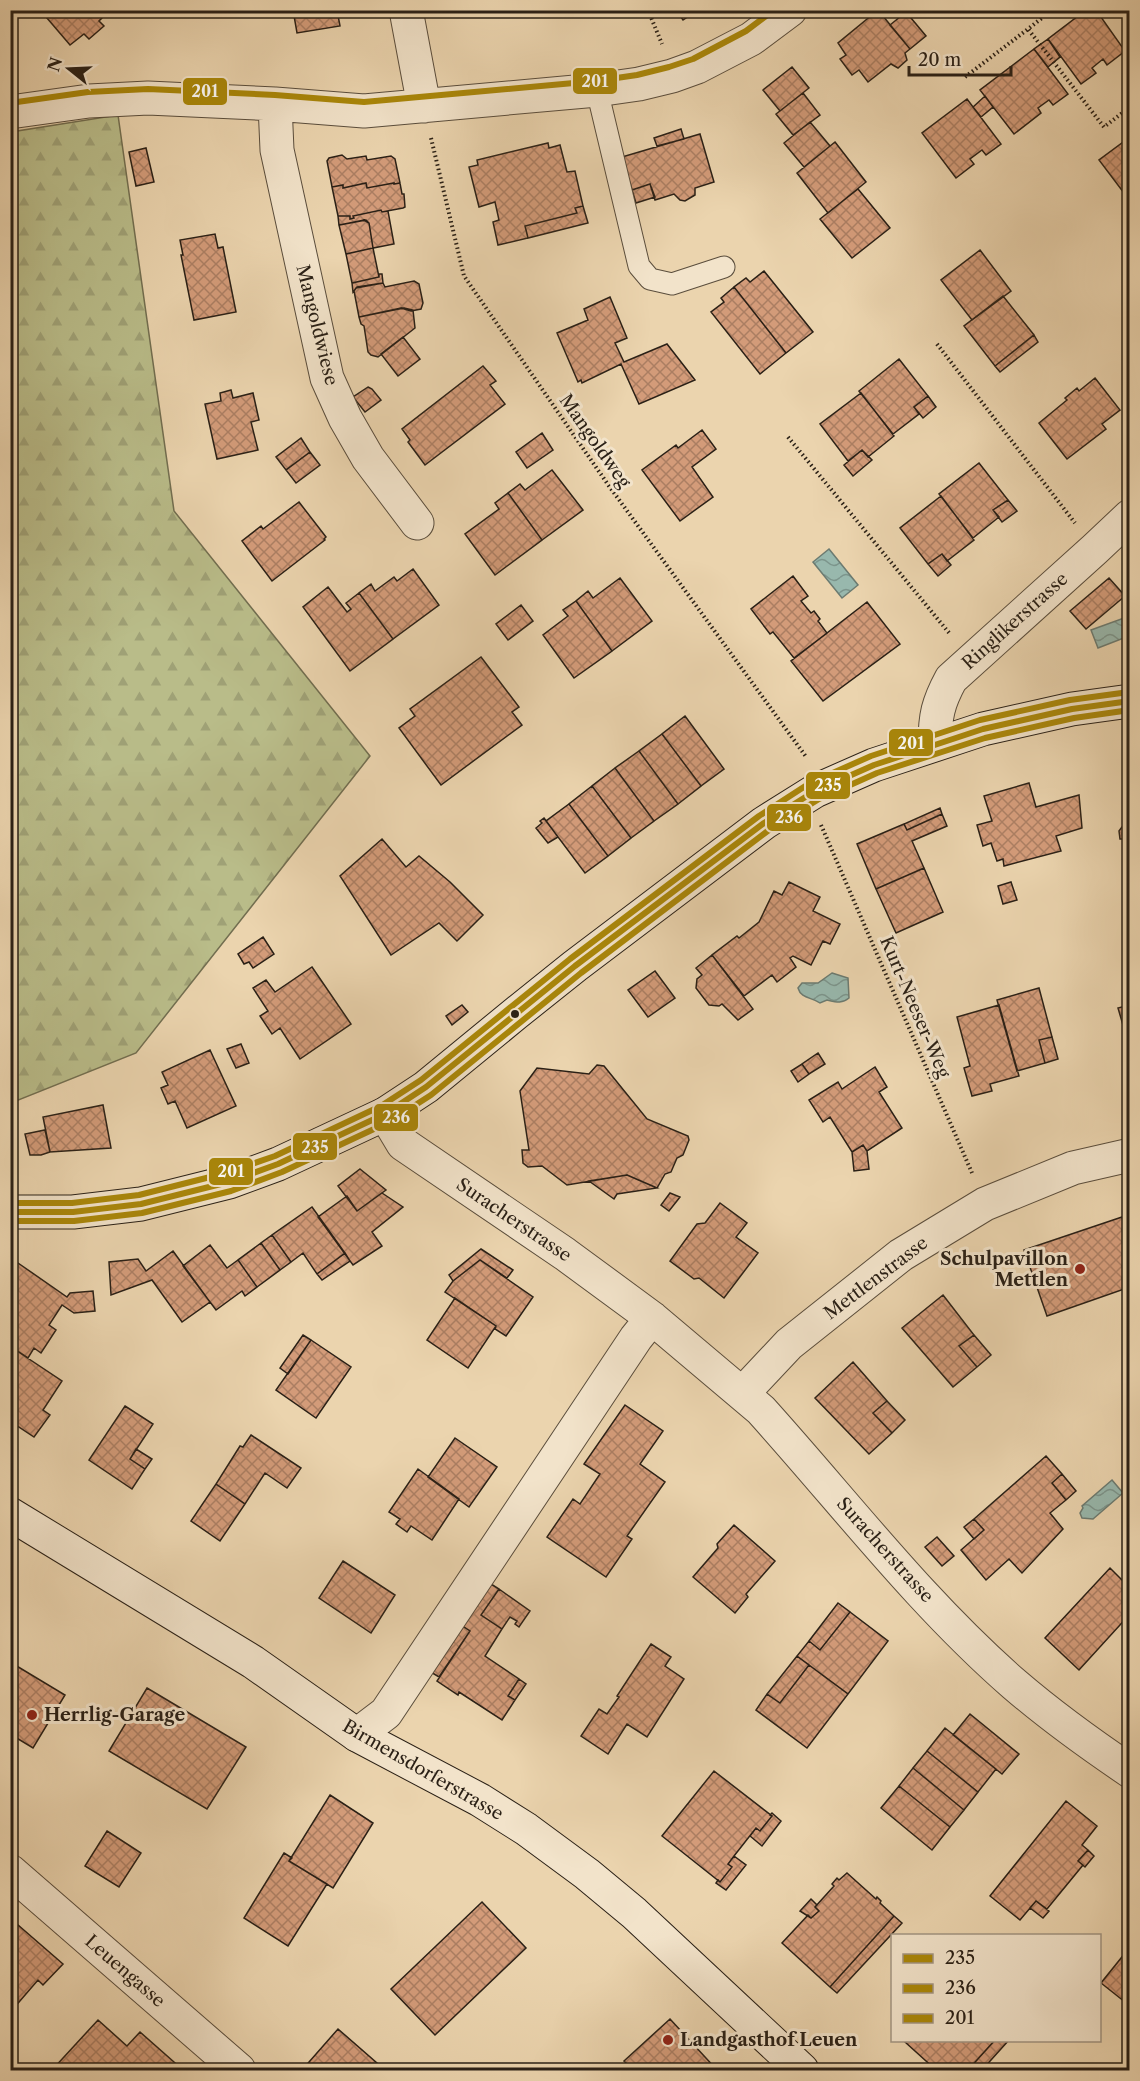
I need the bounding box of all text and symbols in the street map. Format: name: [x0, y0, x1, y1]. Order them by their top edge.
north arrow: [39, 39, 99, 99]
scale bar: [909, 39, 1011, 77]
text: 20 m: [918, 49, 962, 71]
text: N: [43, 55, 66, 74]
line badge: 201: [572, 67, 618, 95]
text: 201: [582, 71, 609, 91]
line badge: 201: [182, 77, 228, 106]
text: 201: [192, 81, 219, 101]
street label: Mangoldwiese: [291, 262, 343, 388]
street label: Mangoldweg: [555, 390, 636, 493]
street label: Ringlikerstrasse: [958, 568, 1072, 674]
line badge: 201: [888, 728, 934, 757]
text: 201: [898, 733, 925, 753]
line badge: 235: [805, 771, 851, 800]
text: 235: [814, 775, 842, 795]
line badge: 236: [766, 803, 812, 832]
text: 236: [775, 807, 803, 827]
street label: Kurt-Neeser-Weg: [875, 933, 955, 1082]
unlabelled marker: [509, 1008, 521, 1020]
line badge: 236: [373, 1103, 419, 1132]
text: 236: [382, 1107, 410, 1127]
line badge: 235: [292, 1132, 338, 1161]
text: 235: [301, 1137, 329, 1157]
line badge: 201: [208, 1157, 254, 1186]
text: 201: [218, 1161, 245, 1181]
street label: Suracherstrasse: [452, 1173, 576, 1267]
street label: Mettlenstrasse: [820, 1232, 932, 1324]
place label: Schulpavillon Mettlen: [940, 1248, 1069, 1291]
marker: Schulpavillon Mettlen: [1073, 1262, 1087, 1276]
street label: Suracherstrasse: [832, 1493, 938, 1607]
place label: Herrlig-Garage: [44, 1704, 185, 1726]
marker: Herrlig-Garage: [25, 1708, 39, 1722]
street label: Birmensdorferstrasse: [339, 1715, 507, 1825]
street label: Leuengasse: [80, 1930, 170, 2012]
legend: [891, 1934, 1101, 2042]
text: 235: [945, 1947, 975, 1969]
text: 236: [945, 1977, 976, 1999]
text: 201: [945, 2007, 975, 2029]
place label: Landgasthof Leuen: [680, 2029, 858, 2051]
marker: Landgasthof Leuen: [661, 2033, 675, 2047]

